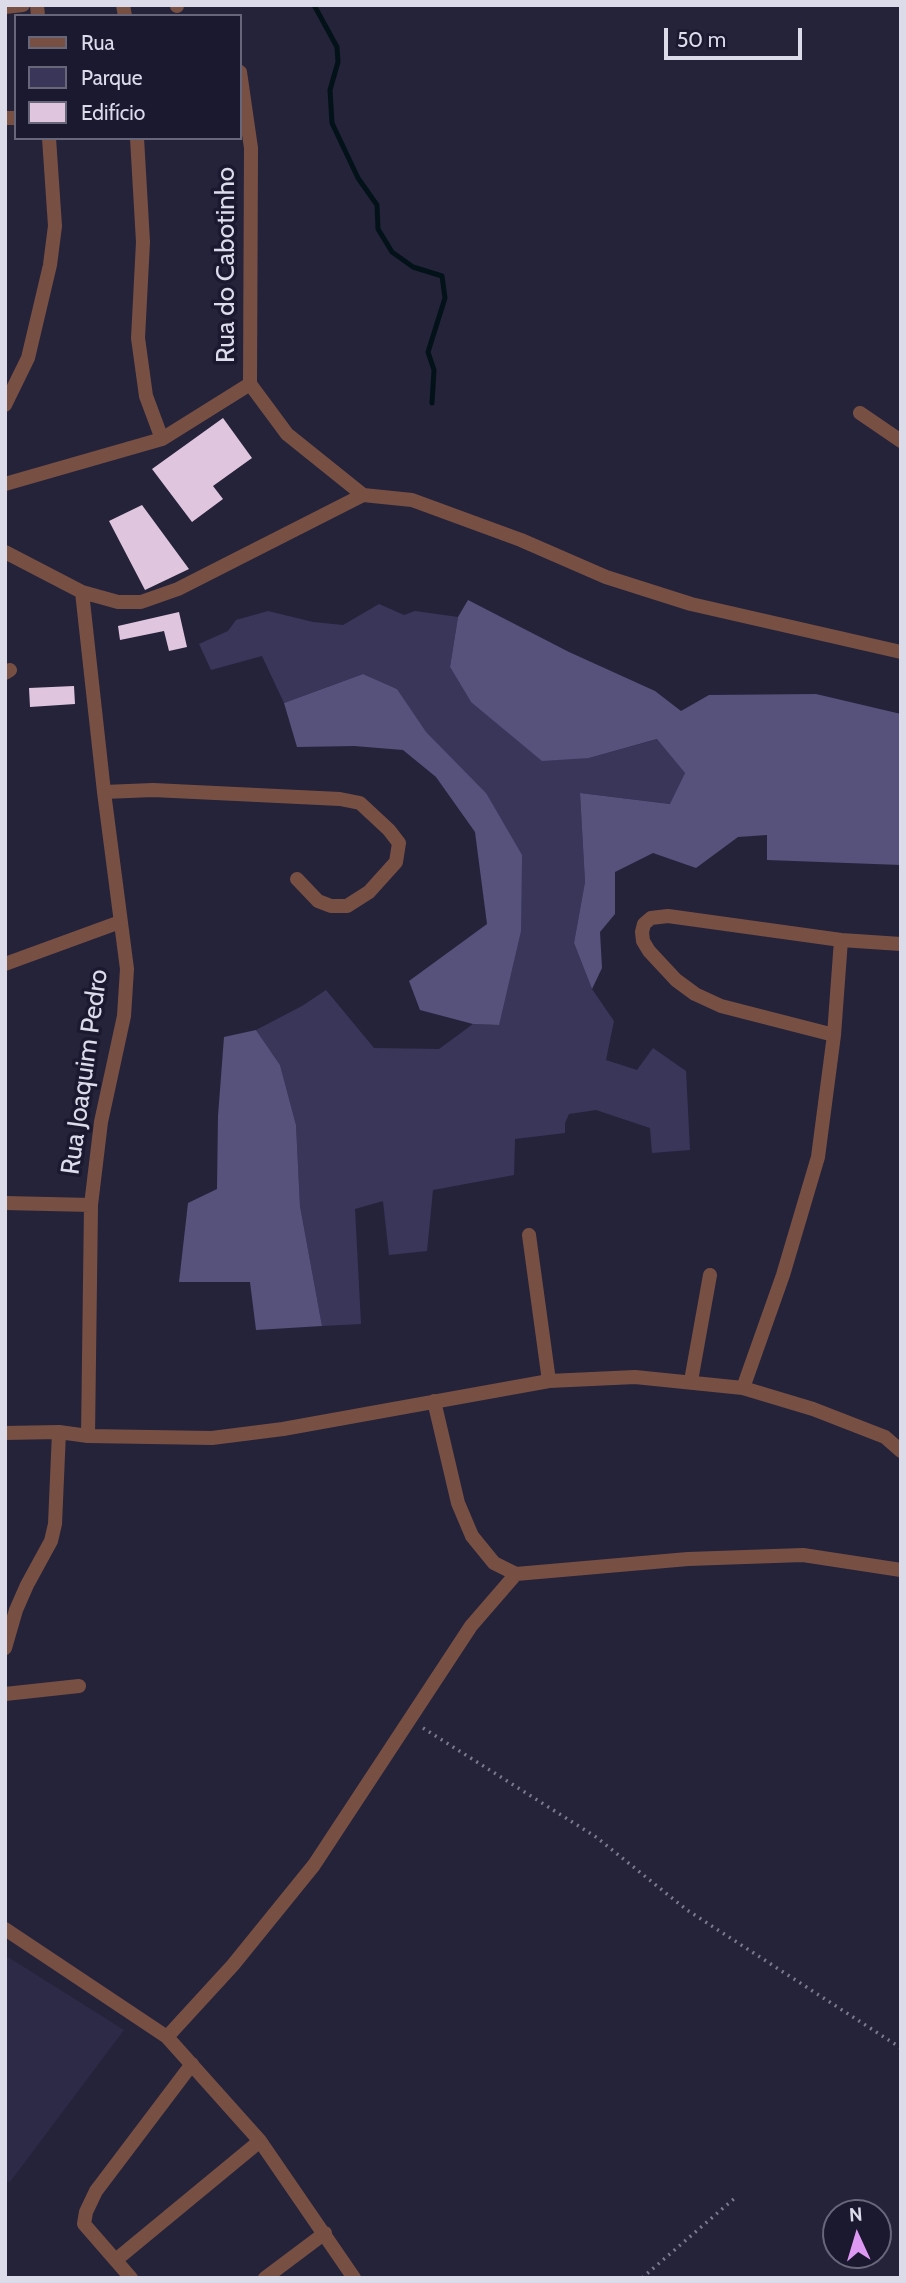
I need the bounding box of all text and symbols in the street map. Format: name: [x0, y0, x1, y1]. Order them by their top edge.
legend: [14, 14, 242, 140]
scale bar: [668, 14, 806, 58]
text: 50 m: [677, 27, 726, 52]
text: Rua: [81, 30, 115, 55]
text: Parque: [81, 65, 143, 90]
text: Edifício: [81, 100, 145, 125]
street label: Rua do Cabotinho: [210, 167, 242, 363]
street label: Rua Joaquim Pedro: [55, 967, 115, 1177]
north arrow: [822, 2199, 892, 2269]
text: N: [848, 2203, 863, 2226]

